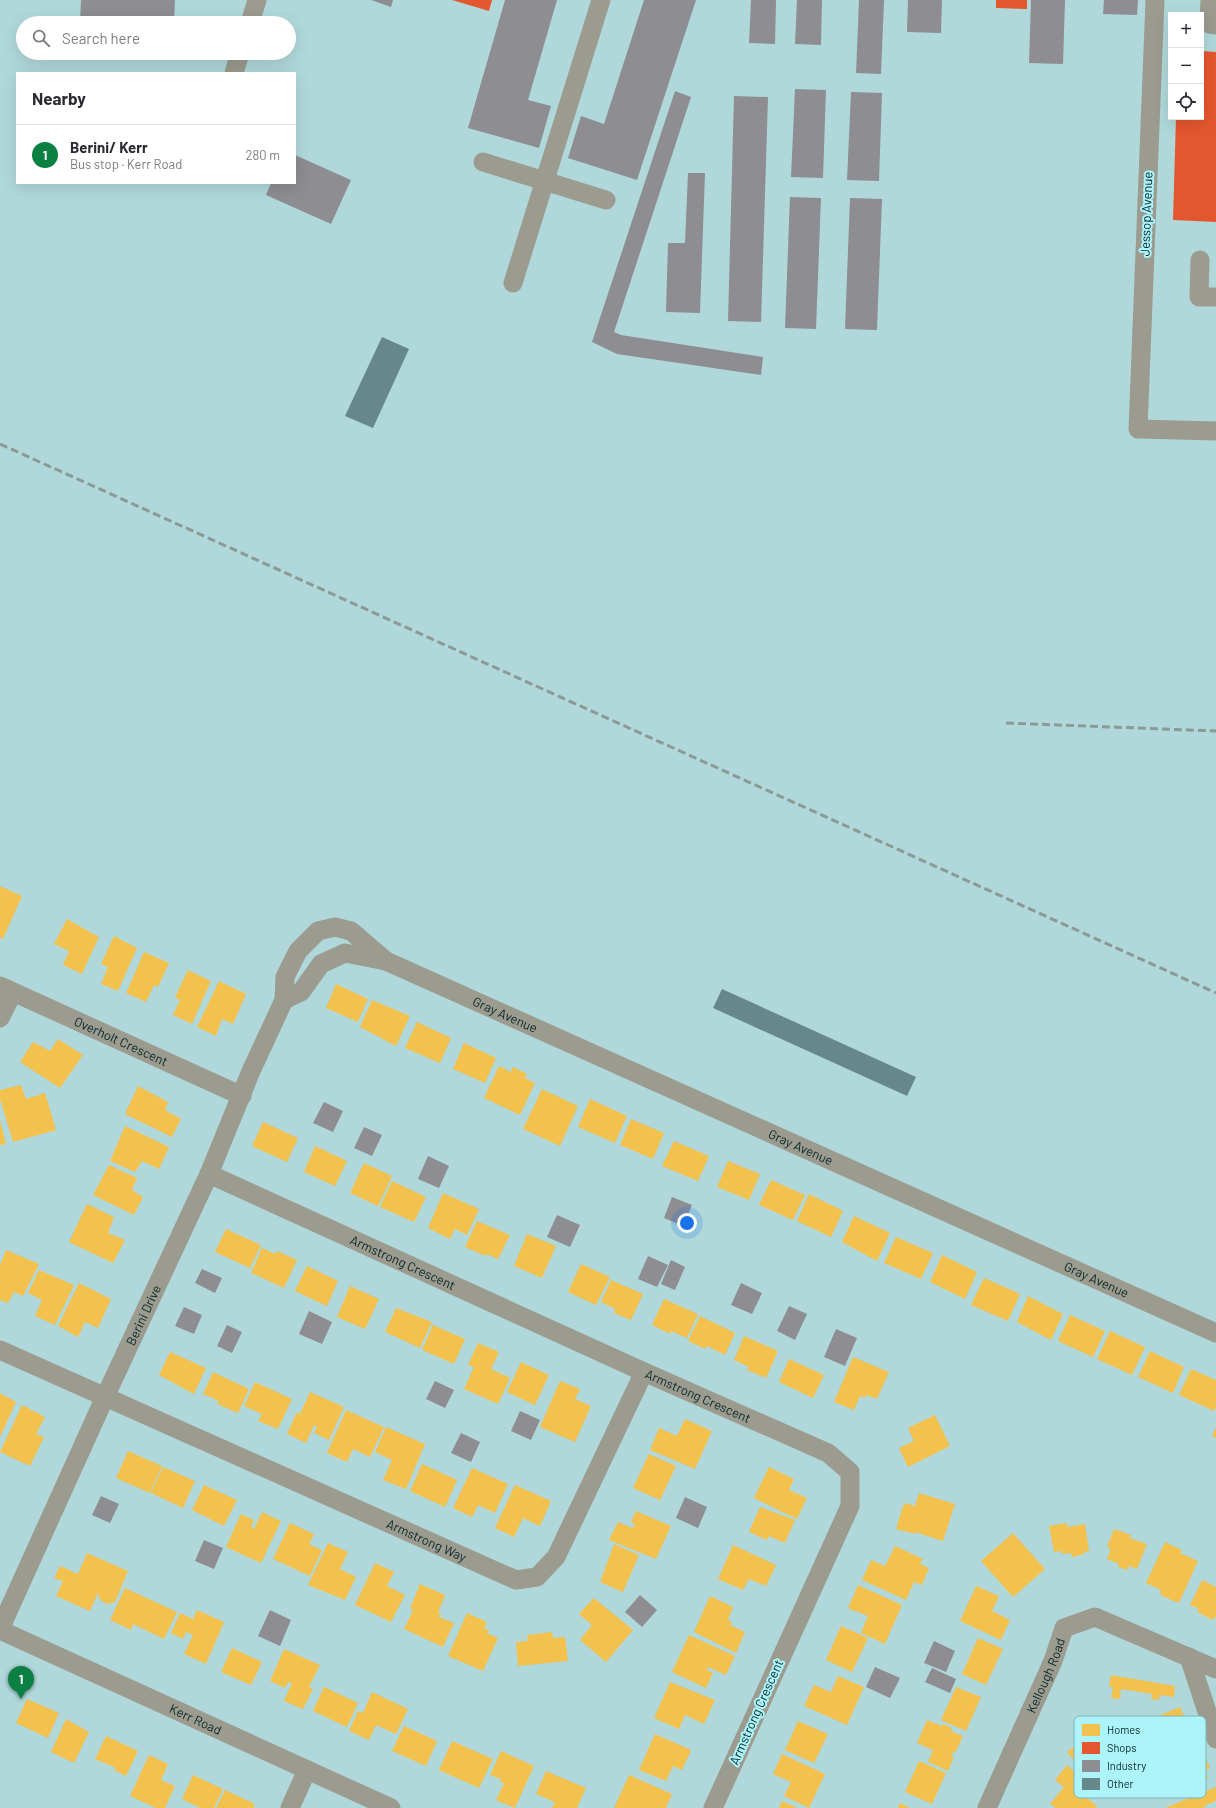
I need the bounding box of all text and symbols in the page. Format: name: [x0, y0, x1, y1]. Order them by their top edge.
map controls: [1168, 12, 1204, 120]
button: +: [1168, 12, 1204, 48]
search box: [16, 16, 296, 60]
icon: search: [30, 27, 52, 49]
text: Search here: [62, 29, 140, 47]
button: −: [1168, 48, 1204, 84]
button: locate: [1168, 84, 1204, 120]
text: Nearby: [32, 88, 86, 108]
text: Berini/ Kerr: [70, 138, 148, 156]
text: 1: [43, 147, 47, 163]
text: 280 m: [246, 147, 280, 163]
text: Bus stop · Kerr Road: [70, 156, 182, 172]
street label: Jessop Avenue: [1137, 171, 1155, 257]
street label: Gray Avenue: [470, 993, 540, 1036]
street label: Overholt Crescent: [72, 1013, 170, 1069]
street label: Gray Avenue: [766, 1125, 836, 1168]
your location: [677, 1213, 697, 1233]
street label: Armstrong Crescent: [348, 1231, 458, 1293]
street label: Gray Avenue: [1062, 1258, 1131, 1301]
street label: Berini Drive: [122, 1282, 164, 1348]
street label: Armstrong Crescent: [643, 1366, 753, 1426]
street label: Armstrong Way: [384, 1515, 469, 1565]
street label: Kellough Road: [1023, 1636, 1068, 1716]
street label: Armstrong Crescent: [726, 1657, 786, 1767]
pin: 1: [8, 1666, 34, 1699]
street label: Kerr Road: [167, 1700, 224, 1738]
legend: [1074, 1716, 1206, 1798]
text: Homes: [1107, 1723, 1140, 1736]
text: Shops: [1107, 1741, 1137, 1754]
text: Industry: [1107, 1759, 1146, 1772]
text: Other: [1107, 1777, 1134, 1790]

